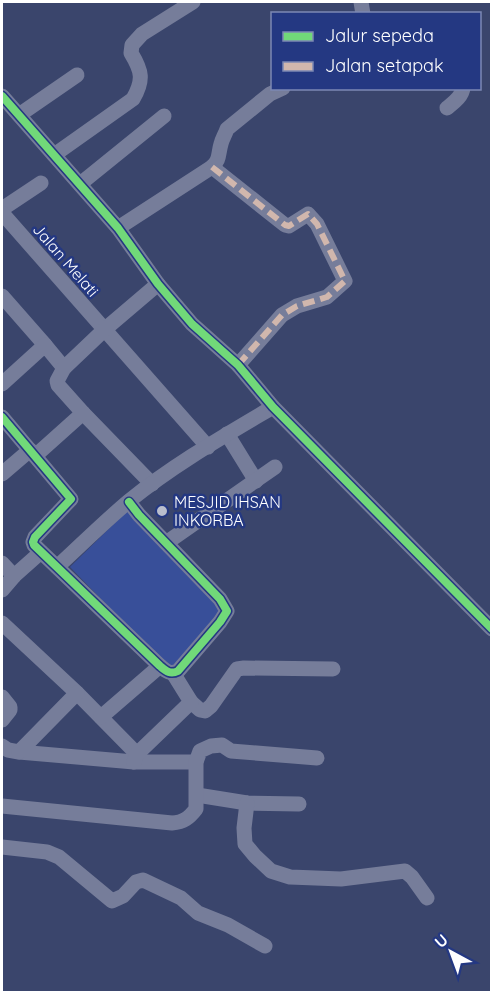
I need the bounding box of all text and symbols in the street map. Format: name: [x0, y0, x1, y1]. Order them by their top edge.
legend: [271, 12, 481, 90]
text: Jalur sepeda: [325, 24, 434, 47]
text: Jalan setapak: [325, 54, 444, 77]
street label: Jalan Melati: [29, 219, 103, 301]
place label: MESJID IHSAN INKORBA: [174, 492, 281, 530]
marker: MESJID IHSAN INKORBA: [155, 504, 169, 518]
north arrow: [421, 922, 481, 982]
text: U: [430, 929, 452, 952]

